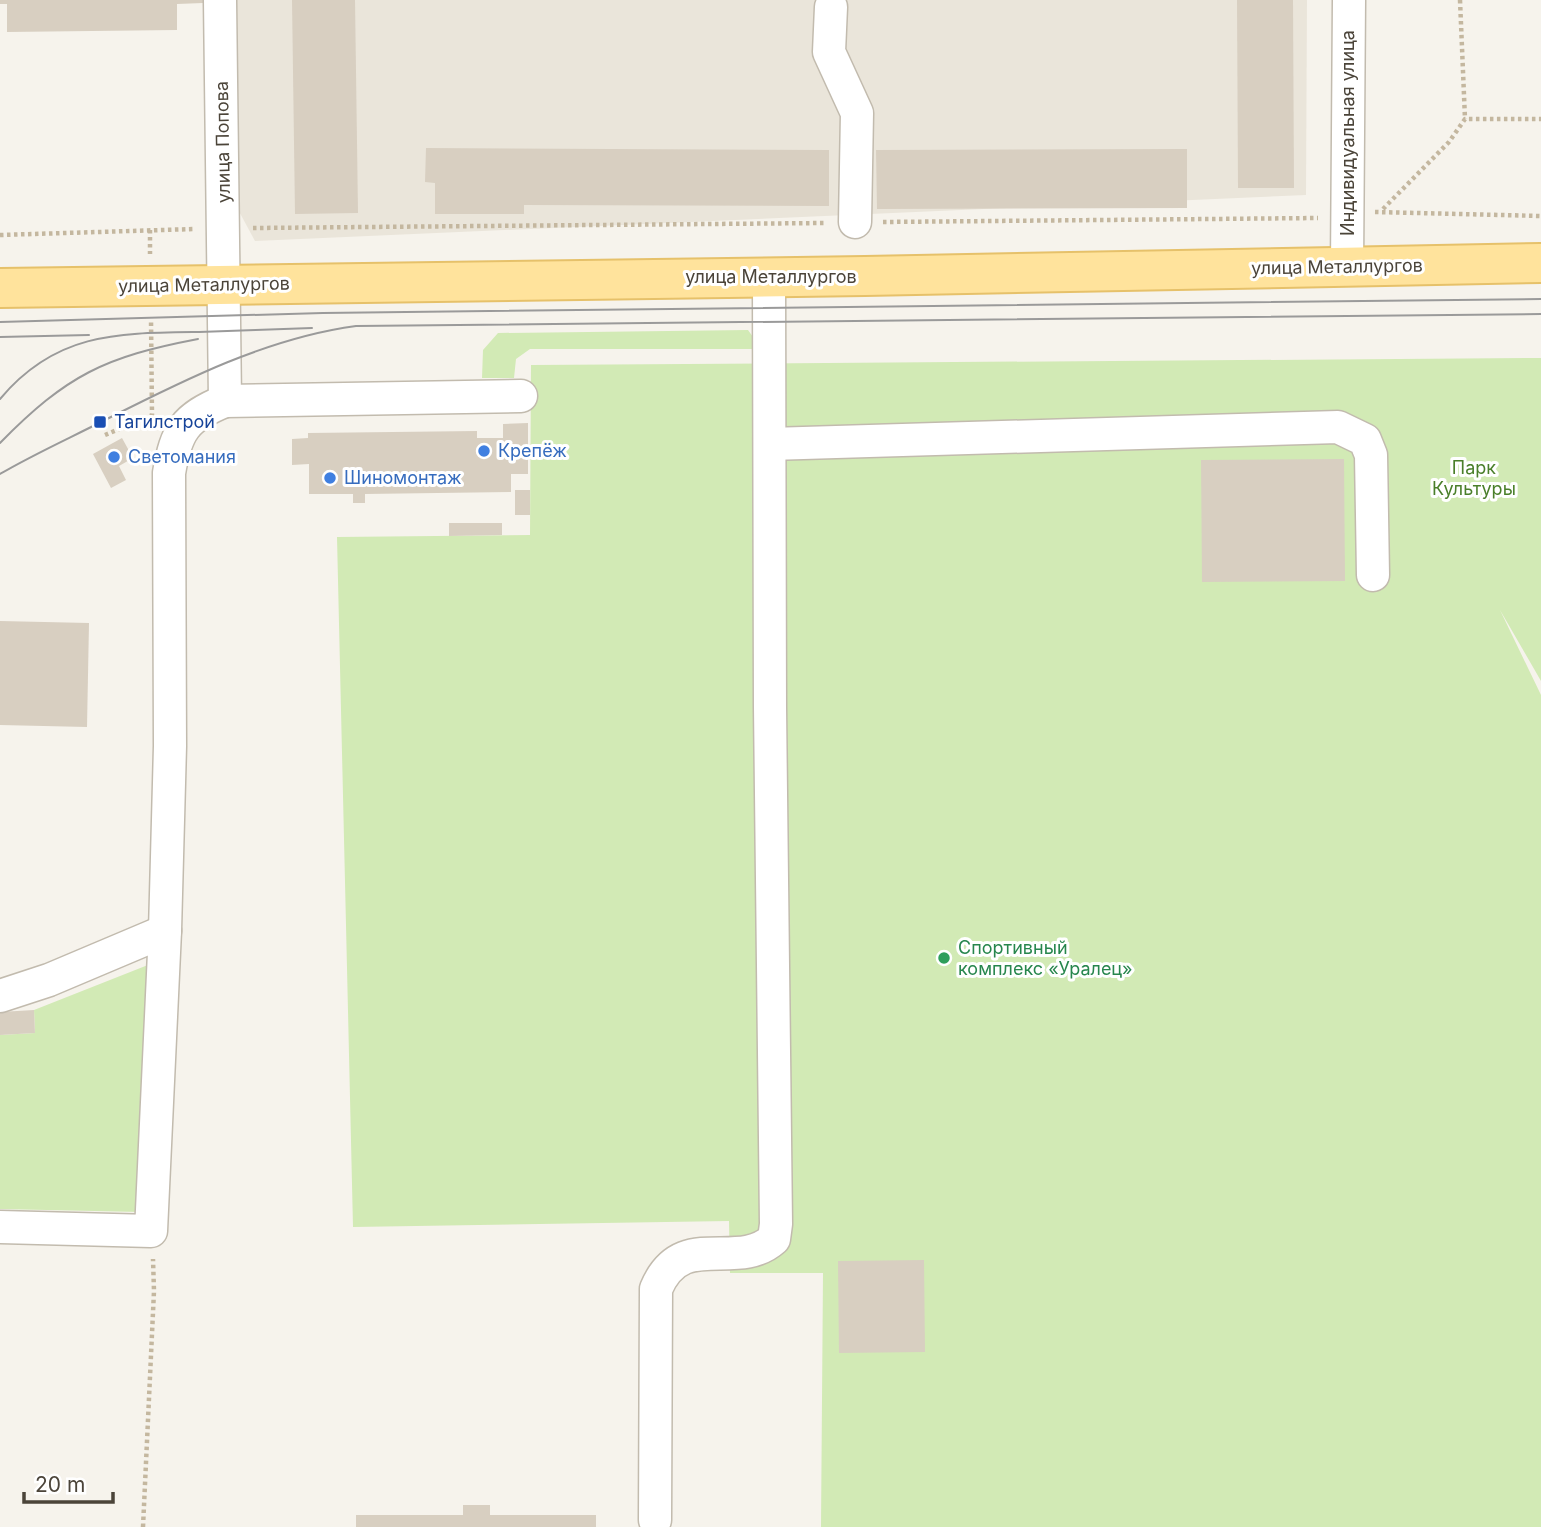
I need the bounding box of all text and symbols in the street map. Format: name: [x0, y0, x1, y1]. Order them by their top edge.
street label: Индивидуальная улица: [1337, 30, 1358, 236]
street label: улица Попова: [211, 81, 234, 203]
street label: улица Металлургов: [1251, 255, 1423, 278]
street label: улица Металлургов: [685, 266, 857, 287]
street label: улица Металлургов: [118, 273, 290, 296]
place label: Тагилстрой: [114, 411, 215, 432]
marker: Тагилстрой: [92, 414, 108, 430]
place label: Крепёж: [498, 440, 567, 461]
marker: Крепёж: [476, 443, 492, 459]
place label: Светомания: [128, 446, 236, 467]
marker: Светомания: [106, 449, 122, 465]
park label: Парк Культуры: [1432, 457, 1516, 499]
place label: Шиномонтаж: [344, 467, 462, 488]
marker: Шиномонтаж: [322, 470, 338, 486]
place label: Спортивный комплекс «Уралец»: [958, 937, 1133, 979]
marker: Спортивный комплекс «Уралец»: [936, 950, 952, 966]
scale bar: [24, 1460, 114, 1504]
text: 20 m: [35, 1472, 85, 1497]

